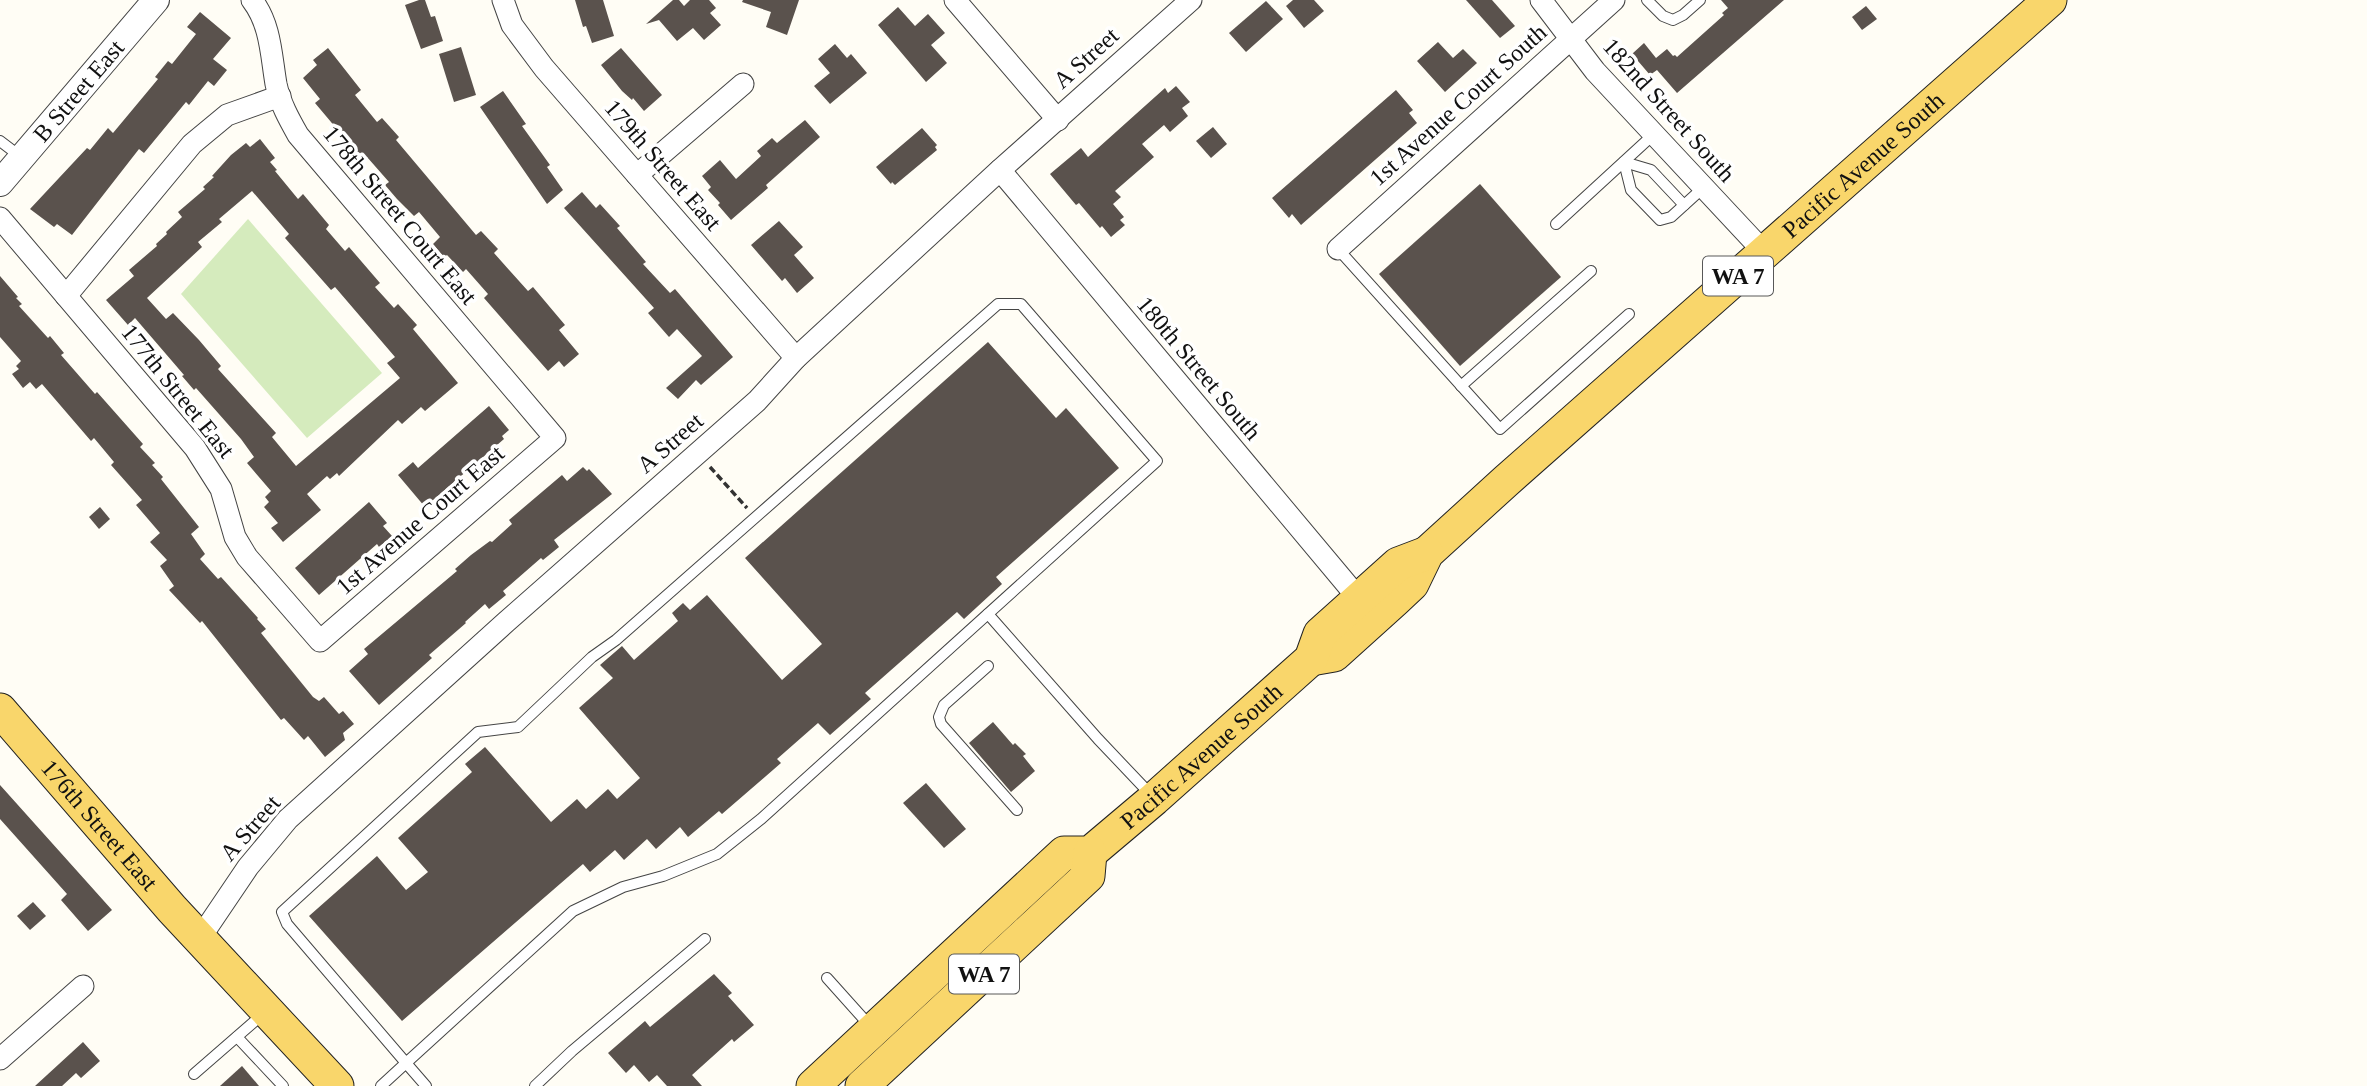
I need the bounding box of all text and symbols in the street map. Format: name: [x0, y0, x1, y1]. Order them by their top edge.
street label: 1st Avenue Court South: [1364, 19, 1552, 191]
street label: A Street: [1048, 22, 1124, 94]
street label: 182nd Street South: [1598, 33, 1740, 187]
street label: B Street East: [28, 35, 129, 147]
street label: Pacific Avenue South: [1777, 87, 1949, 243]
street label: 179th Street East: [599, 95, 727, 236]
street label: 178th Street Court East: [318, 121, 482, 310]
road number: WA 7: [1703, 256, 1773, 296]
street label: 180th Street South: [1132, 291, 1266, 445]
street label: 177th Street East: [116, 319, 240, 463]
street label: A Street: [632, 407, 708, 478]
street label: 1st Avenue Court East: [331, 440, 509, 600]
street label: Pacific Avenue South: [1116, 678, 1287, 834]
street label: 176th Street East: [36, 754, 163, 896]
street label: A Street: [215, 790, 286, 866]
road number: WA 7: [949, 954, 1019, 993]

